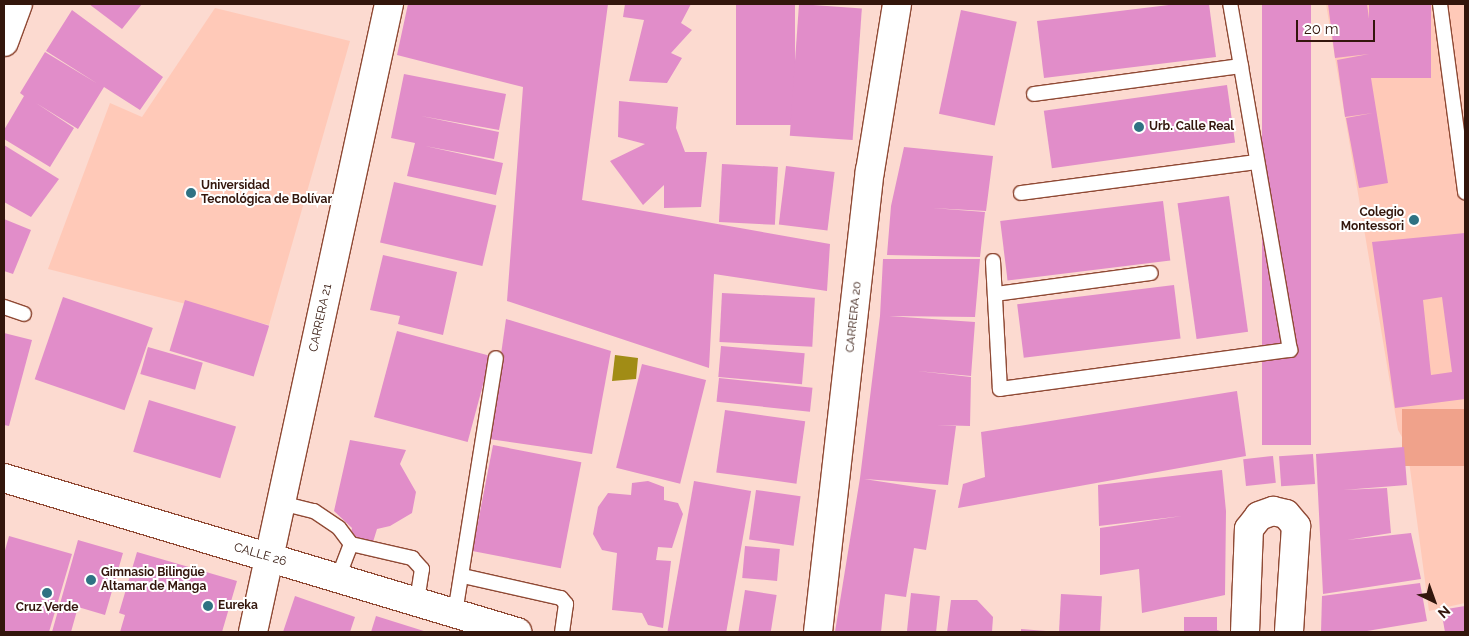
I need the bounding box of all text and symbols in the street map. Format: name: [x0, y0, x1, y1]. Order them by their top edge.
scale bar: [1299, 10, 1378, 42]
text: 20 m: [1304, 20, 1339, 38]
place label: Urb. Calle Real: [1149, 120, 1234, 134]
marker: Urb. Calle Real: [1133, 121, 1145, 133]
place label: Universidad Tecnológica de Bolívar: [201, 179, 332, 207]
marker: Universidad Tecnológica de Bolívar: [185, 187, 197, 199]
place label: Colegio Montessori: [1341, 206, 1404, 234]
marker: Colegio Montessori: [1408, 214, 1420, 226]
street label: CARRERA 20: [843, 281, 865, 353]
street label: CARRERA 21: [307, 282, 335, 354]
street label: CALLE 26: [232, 541, 288, 569]
place label: Gimnasio Bilingüe Altamar de Manga: [101, 566, 207, 594]
marker: Gimnasio Bilingüe Altamar de Manga: [85, 574, 97, 586]
north arrow: [1409, 576, 1459, 626]
marker: Cruz Verde: [41, 587, 53, 599]
place label: Eureka: [218, 599, 258, 613]
marker: Eureka: [202, 600, 214, 612]
place label: Cruz Verde: [15, 601, 79, 615]
text: N: [1435, 603, 1453, 622]

